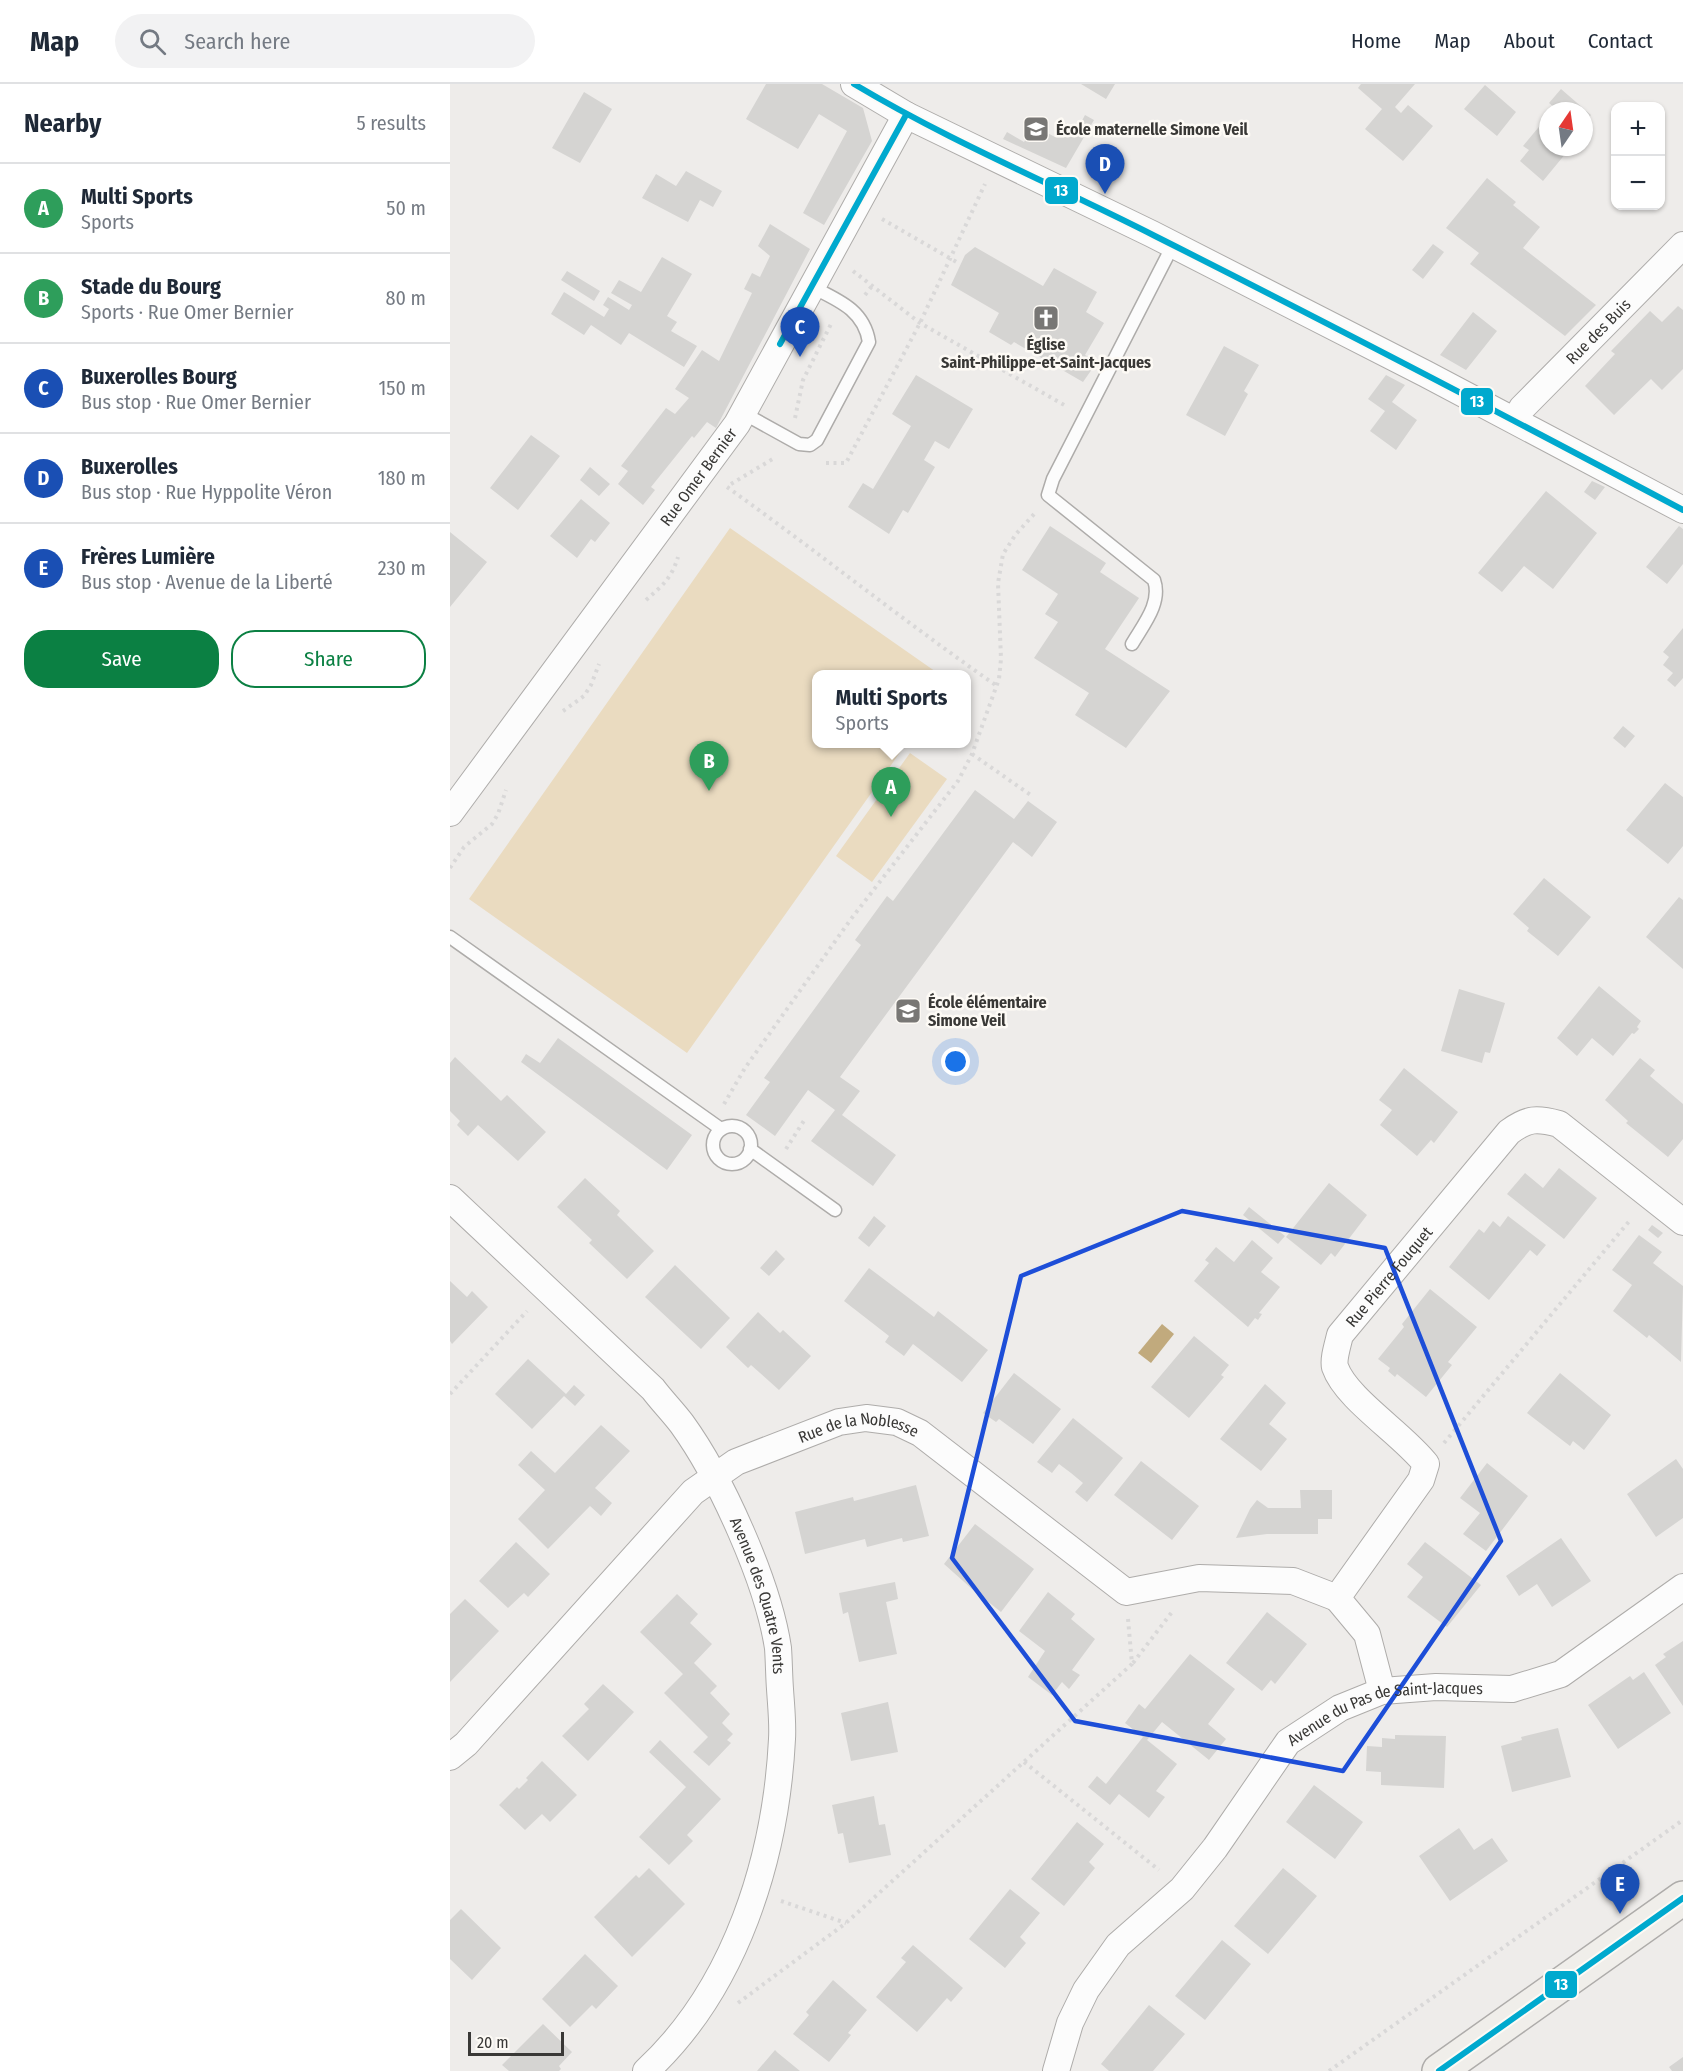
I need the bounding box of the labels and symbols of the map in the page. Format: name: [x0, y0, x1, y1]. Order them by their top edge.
north arrow: [1539, 102, 1593, 156]
school or university icon: École maternelle Simone Veil: [1021, 114, 1051, 144]
place label: École maternelle Simone Veil: [1056, 119, 1249, 139]
pin: D: [1086, 144, 1124, 194]
line badge: 13: [1044, 176, 1079, 205]
text: 13: [1054, 181, 1069, 200]
street label: Rue des Buis: [1562, 294, 1634, 368]
church icon: Église Saint-Philippe-et-Saint-Jacques: [1031, 303, 1061, 333]
pin: C: [780, 308, 820, 357]
place label: Église Saint-Philippe-et-Saint-Jacques: [941, 334, 1151, 372]
line badge: 13: [1460, 387, 1494, 416]
text: 13: [1470, 392, 1485, 411]
street label: Rue Omer Bernier: [656, 424, 741, 529]
pin: B: [690, 742, 728, 791]
pin: A: [872, 768, 910, 817]
place label: École élémentaire Simone Veil: [928, 992, 1047, 1030]
school or university icon: École élémentaire Simone Veil: [893, 996, 923, 1026]
your location: [941, 1047, 970, 1076]
street label: Rue Pierre Fouquet: [1341, 1222, 1436, 1331]
street label: Rue de la Noblesse: [795, 1408, 922, 1446]
street label: Avenue des Quatre Vents: [726, 1514, 789, 1675]
street label: Avenue du Pas de Saint-Jacques: [1283, 1677, 1483, 1750]
pin: E: [1600, 1864, 1640, 1914]
line badge: 13: [1544, 1970, 1578, 1999]
text: 13: [1554, 1975, 1569, 1994]
scale bar: [468, 2029, 564, 2056]

